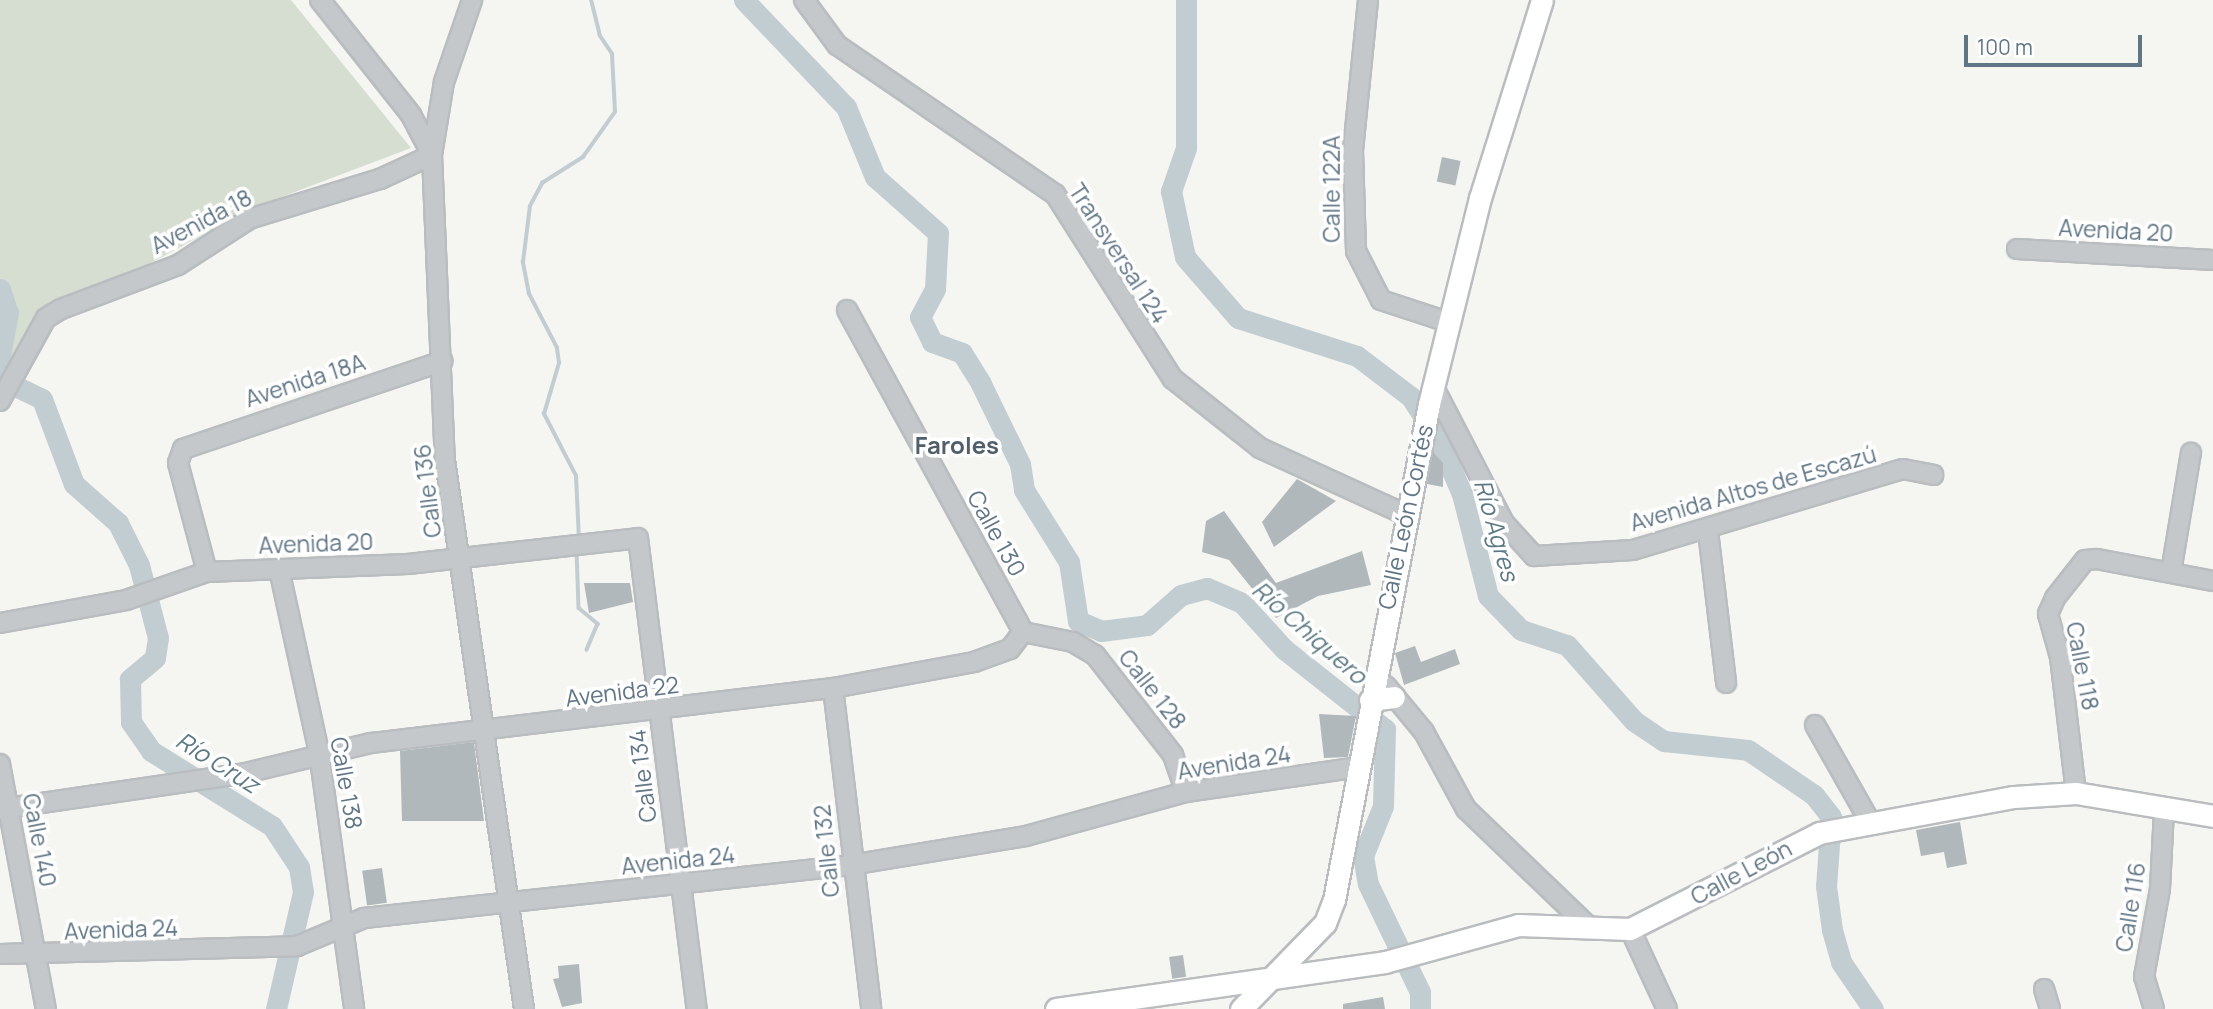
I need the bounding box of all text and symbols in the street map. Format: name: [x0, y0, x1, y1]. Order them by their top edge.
scale bar: [1968, 21, 2146, 65]
text: 100 m: [1977, 33, 2033, 61]
street label: Calle 122A: [1317, 135, 1345, 243]
street label: Transversal 124: [1064, 178, 1174, 328]
street label: Avenida 18: [146, 183, 256, 259]
street label: Avenida 20: [2058, 213, 2174, 247]
street label: Avenida 18A: [241, 348, 369, 412]
street label: Calle León Cortés: [1372, 422, 1438, 612]
district label: Faroles: [915, 431, 999, 459]
street label: Avenida Altos de Escazú: [1627, 440, 1879, 536]
street label: Calle 136: [408, 443, 446, 539]
water label: Río Agres: [1469, 476, 1525, 584]
street label: Calle 130: [962, 485, 1032, 581]
street label: Avenida 20: [258, 527, 374, 559]
water label: Río Chiquero: [1247, 575, 1373, 689]
street label: Calle 118: [2061, 620, 2105, 712]
street label: Calle 128: [1113, 644, 1193, 734]
street label: Avenida 22: [564, 670, 680, 712]
water label: Río Cruz: [171, 725, 265, 799]
street label: Calle 134: [623, 728, 661, 824]
street label: Calle 138: [325, 735, 369, 831]
street label: Avenida 24: [1175, 739, 1293, 785]
street label: Calle 140: [17, 791, 63, 889]
street label: Calle 132: [807, 803, 845, 899]
street label: Calle León: [1686, 834, 1796, 910]
street label: Avenida 24: [620, 840, 736, 880]
street label: Calle 116: [2109, 860, 2151, 954]
street label: Avenida 24: [63, 913, 179, 945]

